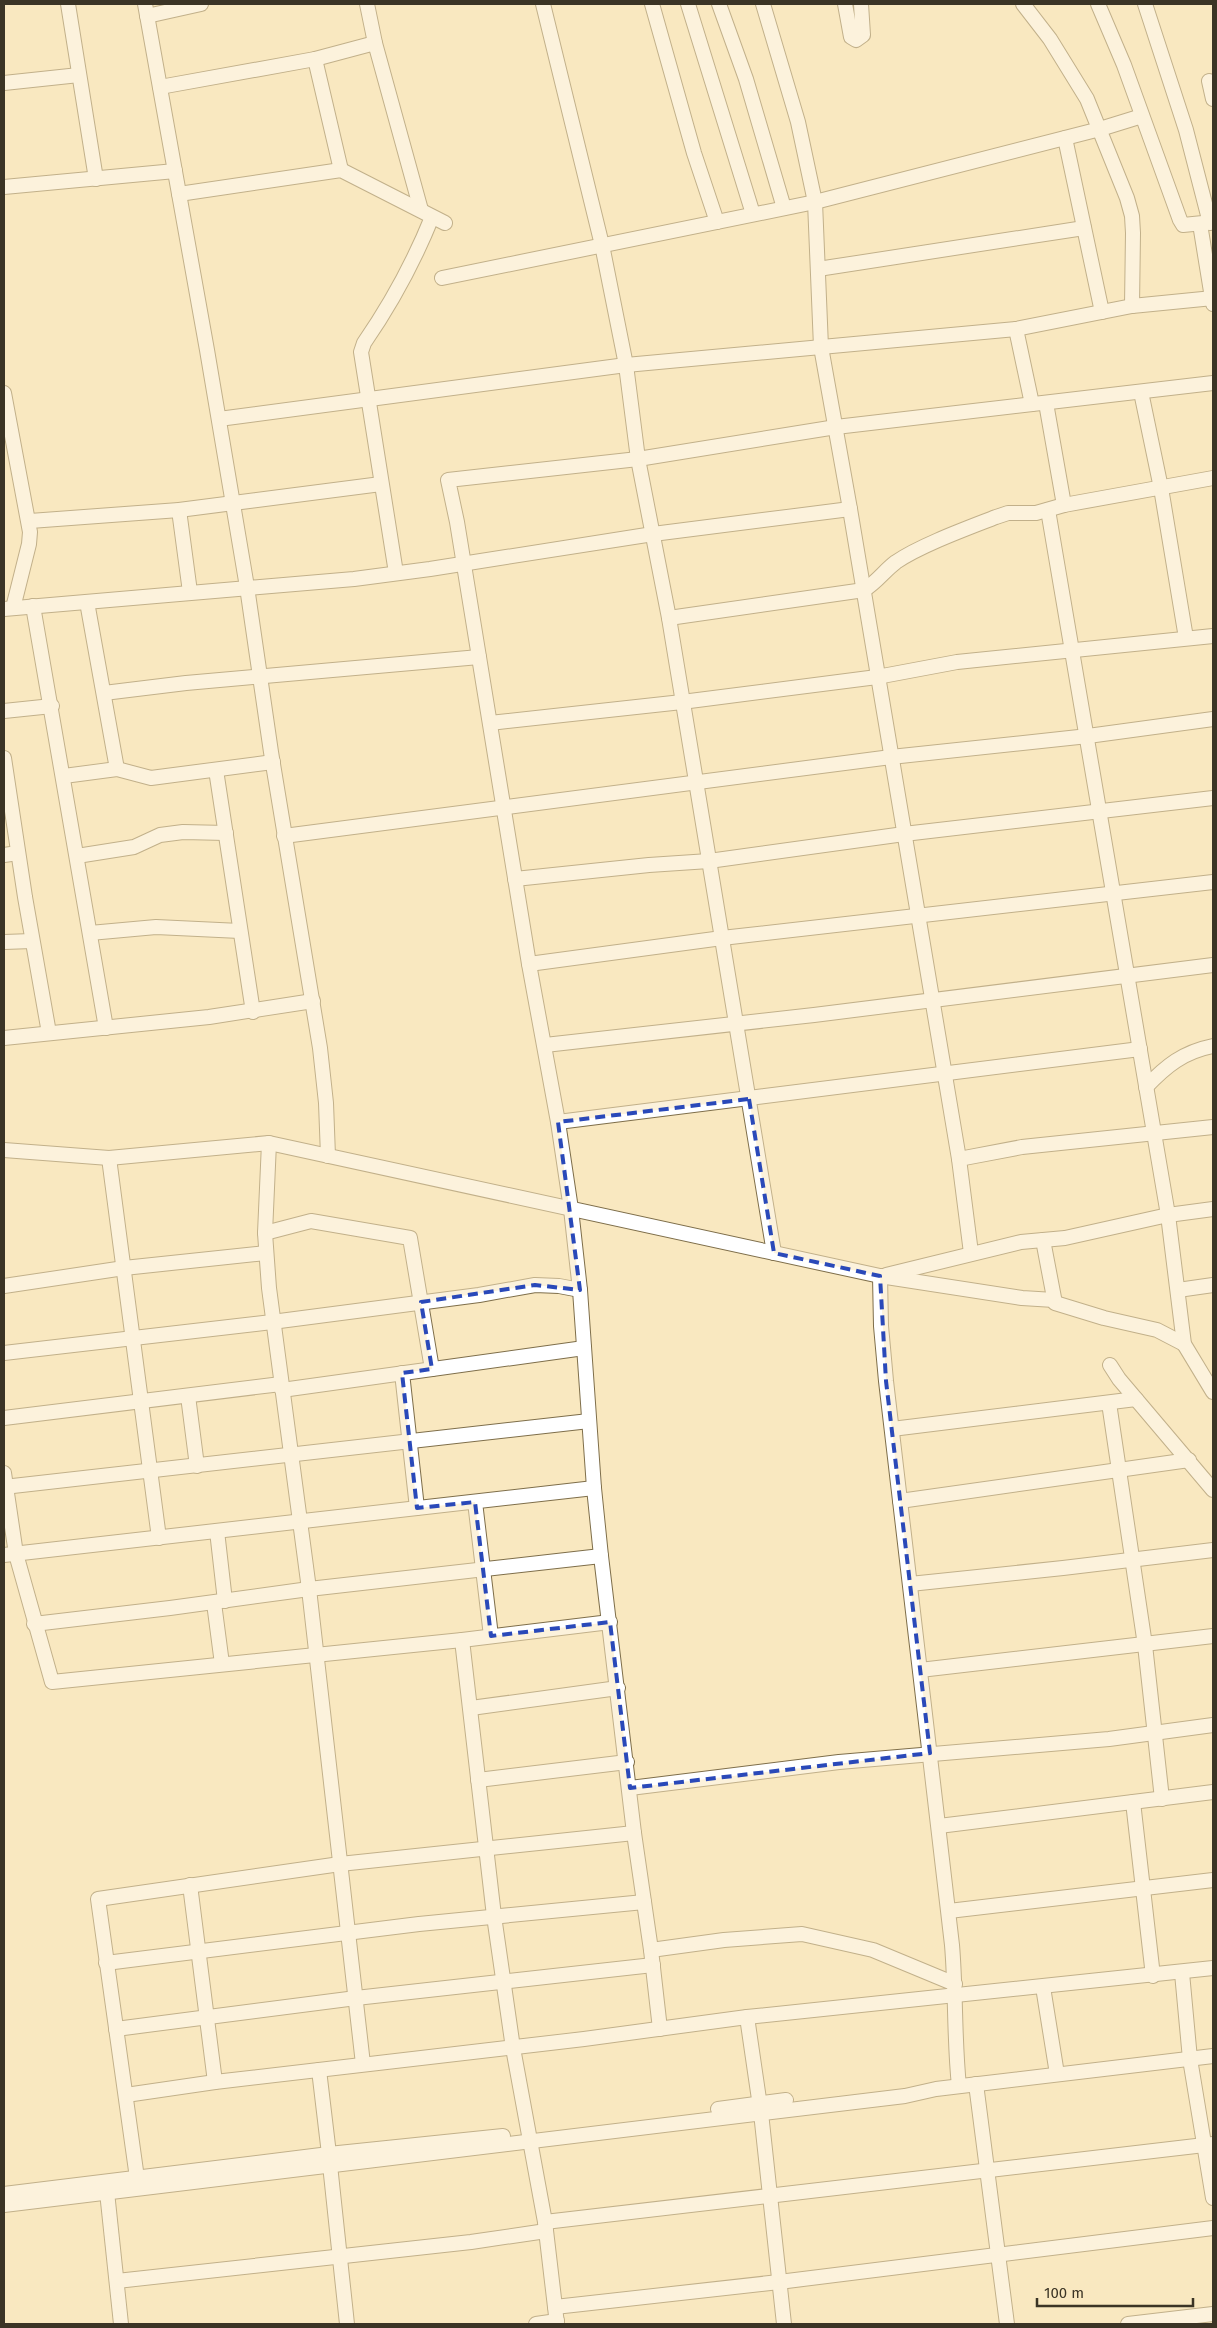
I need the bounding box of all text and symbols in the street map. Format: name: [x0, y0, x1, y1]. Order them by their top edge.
scale bar: [1037, 2276, 1193, 2308]
text: 100 m: [1044, 2284, 1084, 2302]

